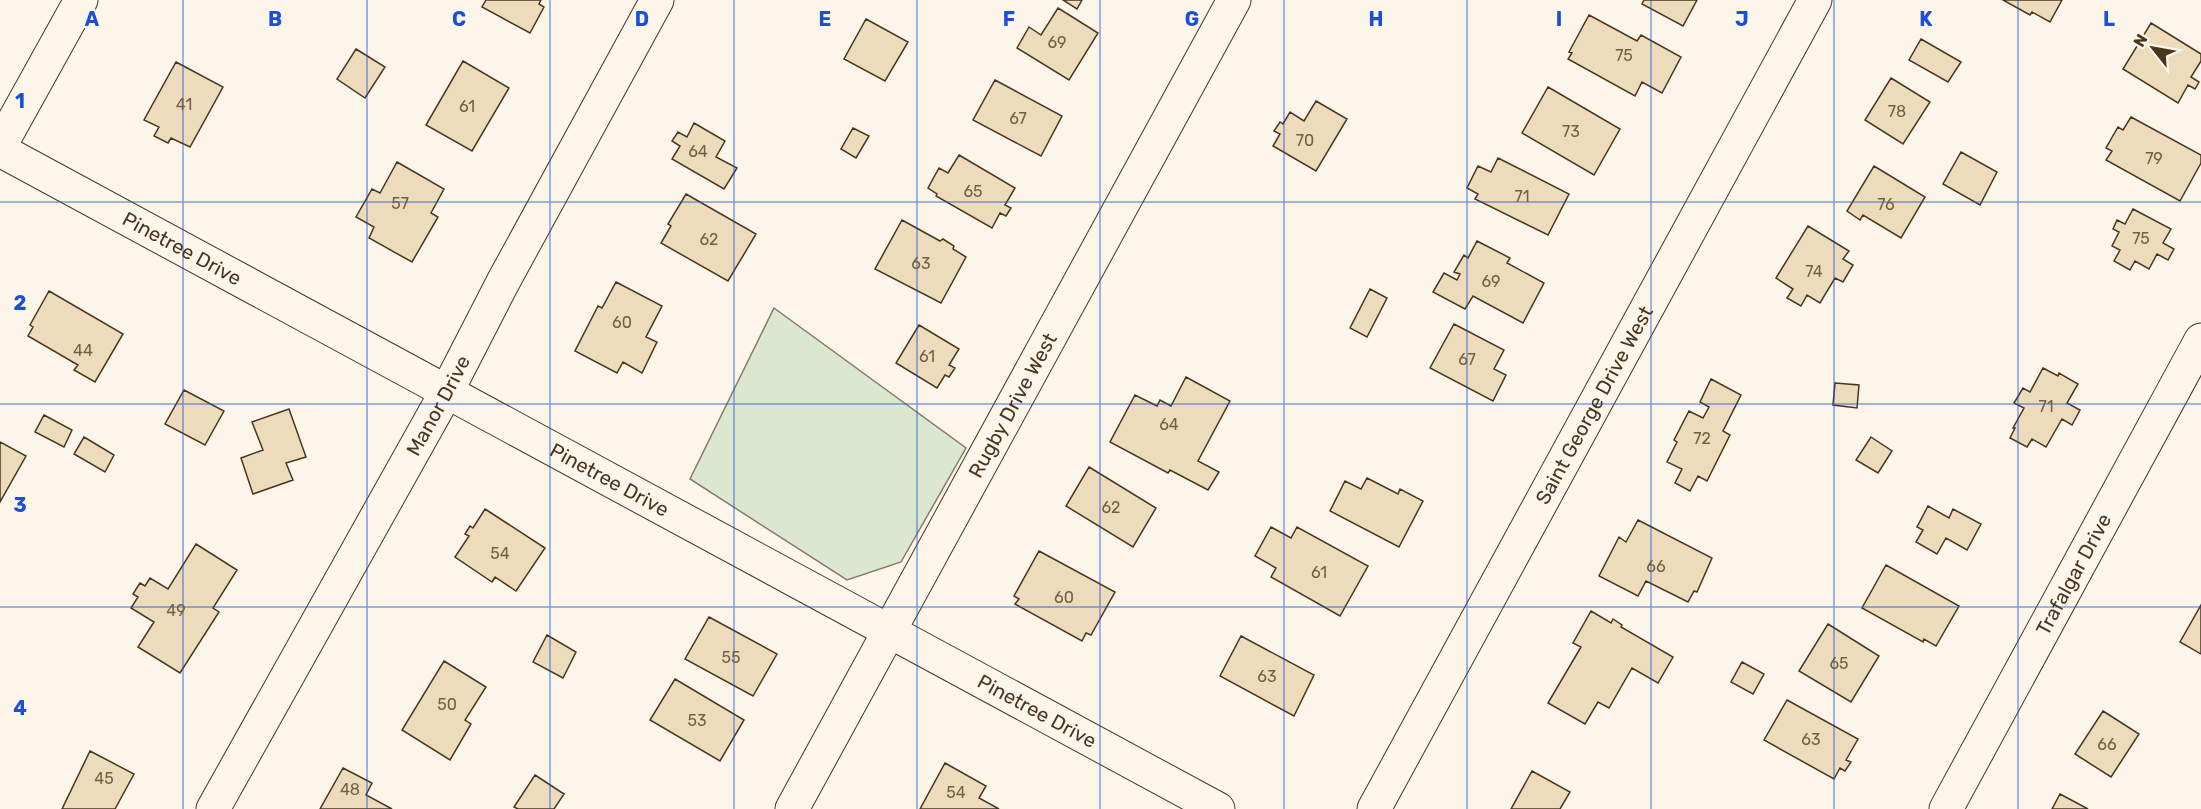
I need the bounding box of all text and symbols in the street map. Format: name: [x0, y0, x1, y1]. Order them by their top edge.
text: A: [85, 7, 100, 31]
text: B: [268, 7, 282, 31]
text: C: [452, 7, 466, 31]
text: D: [635, 7, 649, 31]
text: E: [819, 7, 831, 31]
text: F: [1003, 7, 1015, 31]
text: G: [1185, 7, 1199, 31]
text: H: [1369, 7, 1383, 31]
text: I: [1556, 7, 1562, 31]
text: J: [1735, 7, 1749, 31]
text: K: [1919, 7, 1933, 31]
text: L: [2103, 7, 2115, 31]
north arrow: [2123, 18, 2183, 78]
text: N: [2129, 31, 2152, 50]
house number: 69: [1047, 33, 1067, 52]
house number: 75: [1615, 46, 1633, 65]
text: 1: [15, 89, 25, 113]
house number: 41: [176, 95, 192, 114]
house number: 61: [459, 97, 475, 116]
house number: 78: [1888, 102, 1906, 121]
house number: 67: [1009, 109, 1027, 128]
house number: 73: [1562, 122, 1580, 141]
house number: 70: [1296, 131, 1314, 150]
house number: 64: [688, 142, 708, 161]
house number: 79: [2145, 149, 2163, 168]
house number: 65: [963, 182, 983, 201]
house number: 71: [1514, 187, 1530, 206]
house number: 57: [391, 194, 409, 213]
house number: 76: [1877, 195, 1895, 214]
street label: Pinetree Drive: [118, 207, 246, 290]
house number: 75: [2132, 229, 2150, 248]
house number: 62: [699, 230, 719, 249]
house number: 63: [911, 254, 931, 273]
house number: 74: [1805, 262, 1823, 281]
house number: 69: [1481, 272, 1501, 291]
text: 2: [14, 291, 27, 315]
street label: Saint George Drive West: [1530, 302, 1658, 508]
house number: 60: [612, 313, 632, 332]
street label: Rugby Drive West: [963, 329, 1062, 482]
house number: 44: [73, 341, 93, 360]
house number: 61: [919, 347, 935, 366]
house number: 67: [1458, 350, 1476, 369]
street label: Manor Drive: [401, 351, 475, 460]
house number: 71: [2038, 397, 2054, 416]
house number: 64: [1159, 415, 1179, 434]
house number: 72: [1693, 429, 1711, 448]
street label: Pinetree Drive: [546, 438, 673, 522]
text: 3: [13, 493, 27, 517]
house number: 62: [1101, 498, 1121, 517]
street label: Trafalgar Drive: [2031, 509, 2116, 639]
house number: 54: [490, 544, 510, 563]
house number: 66: [1646, 557, 1666, 576]
house number: 61: [1311, 563, 1327, 582]
house number: 60: [1054, 588, 1074, 607]
house number: 49: [166, 601, 186, 620]
house number: 55: [721, 648, 741, 667]
house number: 65: [1829, 654, 1849, 673]
house number: 63: [1257, 667, 1277, 686]
street label: Pinetree Drive: [973, 669, 1101, 753]
house number: 50: [437, 695, 457, 714]
text: 4: [13, 696, 27, 720]
house number: 53: [687, 711, 707, 730]
house number: 63: [1801, 730, 1821, 749]
house number: 66: [2097, 735, 2117, 754]
house number: 45: [94, 769, 114, 788]
house number: 48: [340, 780, 360, 799]
house number: 54: [946, 783, 966, 802]

